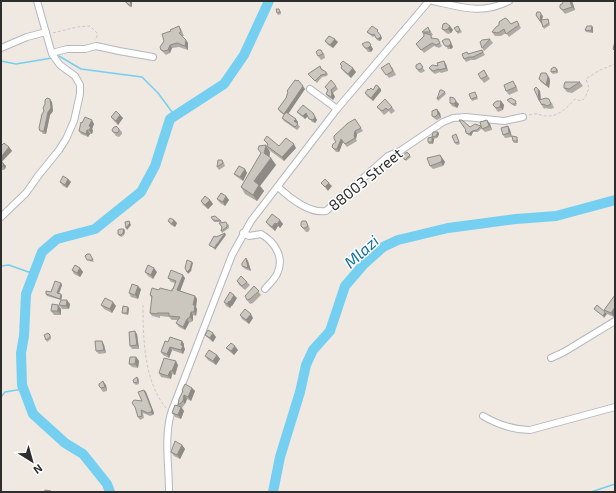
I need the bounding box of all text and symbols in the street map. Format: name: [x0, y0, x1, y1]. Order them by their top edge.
street label: 88003 Street: [324, 144, 406, 214]
water label: Mlazi: [340, 231, 382, 271]
north arrow: [12, 441, 52, 481]
text: N: [31, 462, 45, 477]

